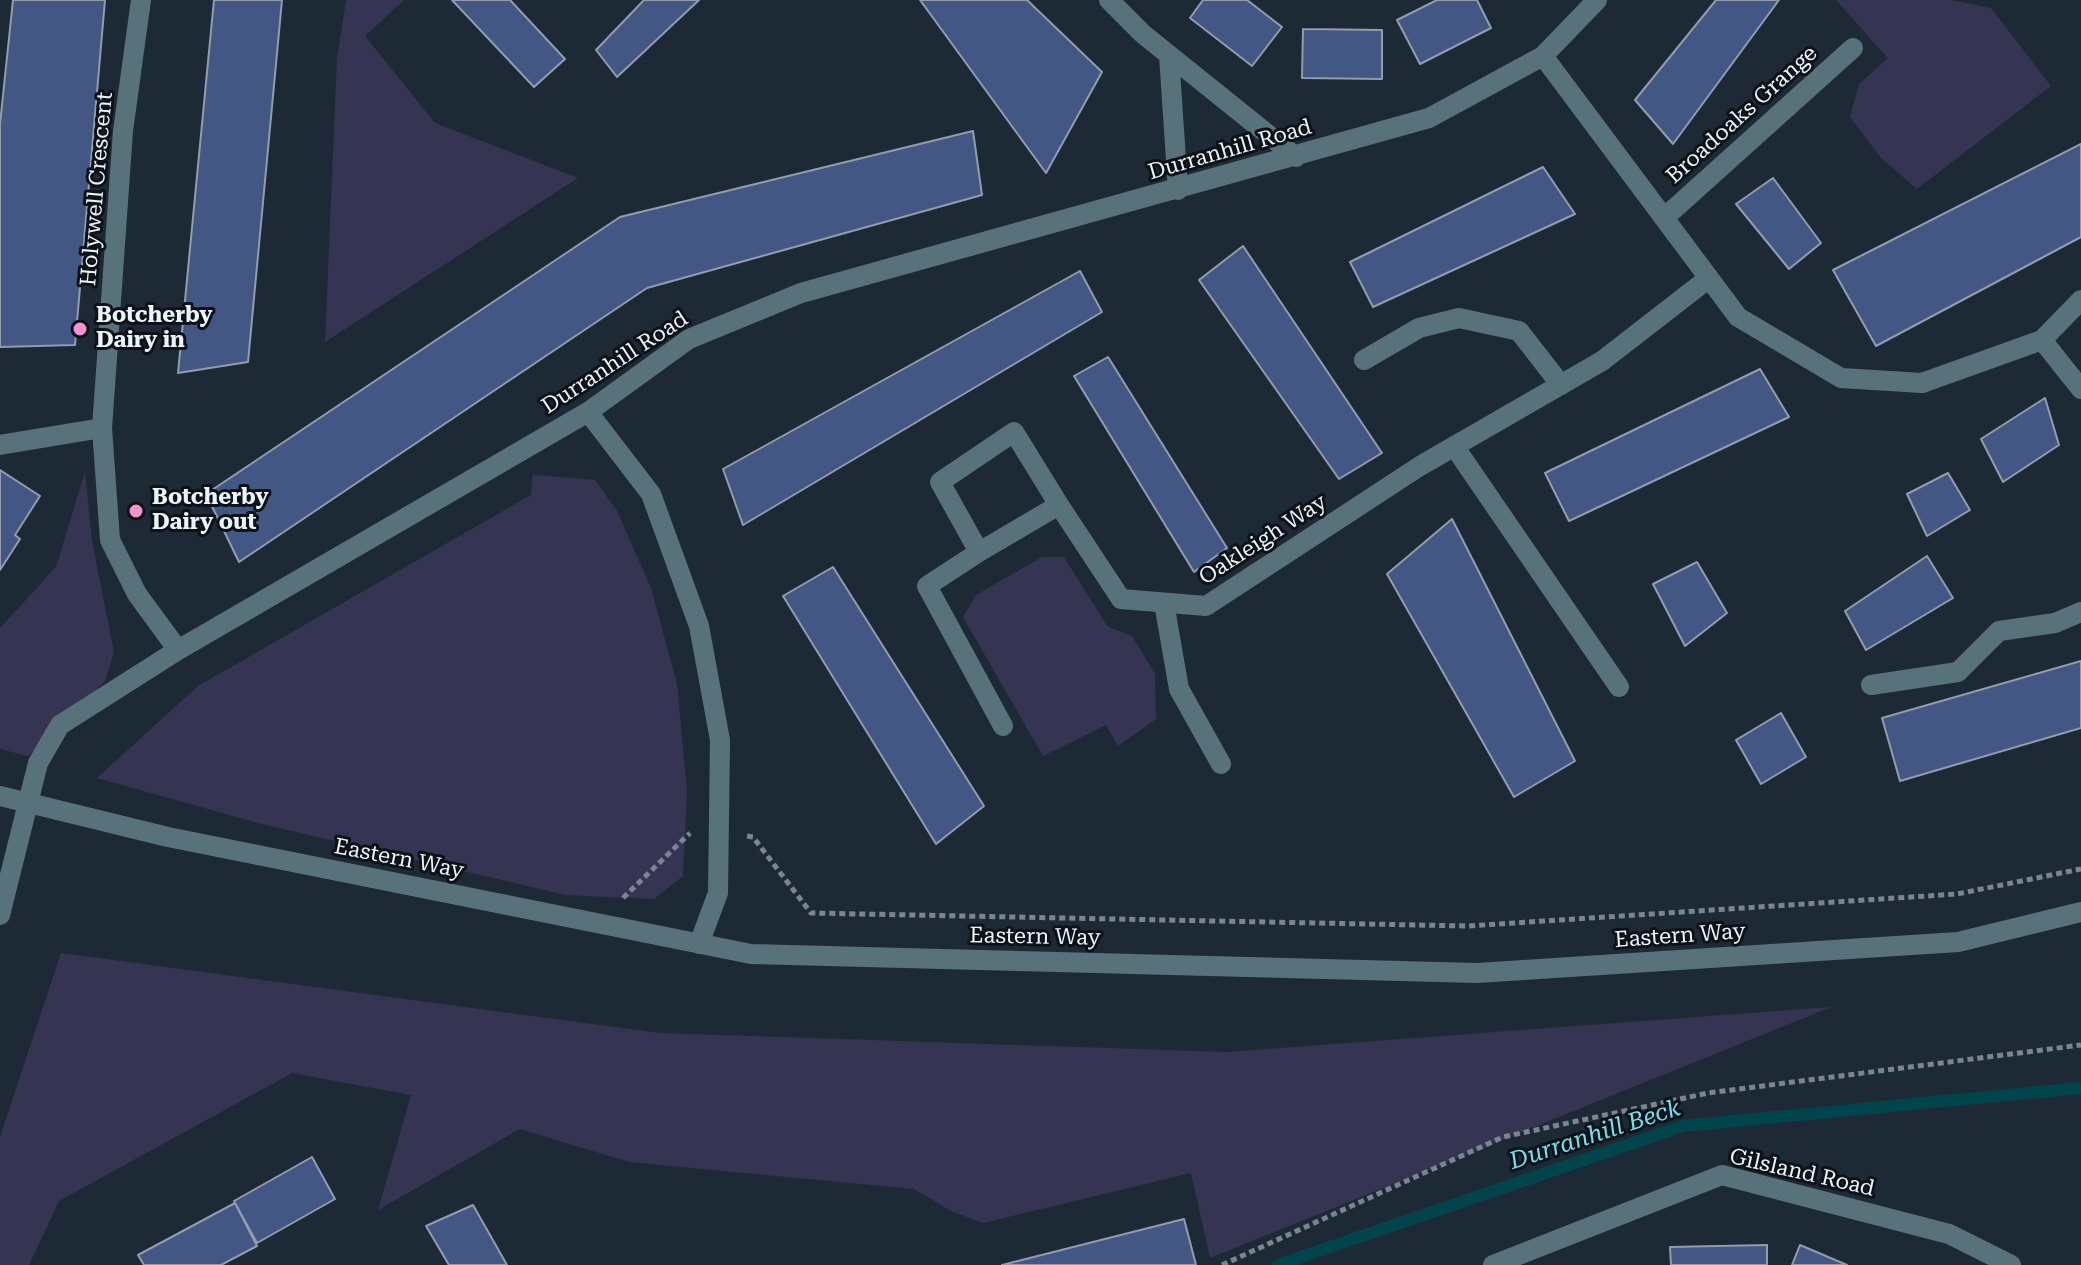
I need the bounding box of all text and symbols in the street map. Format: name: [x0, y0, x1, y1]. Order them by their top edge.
street label: Broadoaks Grange: [1661, 40, 1823, 190]
street label: Holywell Crescent: [75, 91, 119, 287]
street label: Durranhill Road: [1145, 114, 1315, 186]
place label: Botcherby Dairy in: [96, 303, 213, 354]
street label: Durranhill Road: [537, 306, 693, 420]
marker: Botcherby Dairy in: [71, 320, 89, 338]
place label: Botcherby Dairy out: [152, 485, 269, 536]
street label: Oakleigh Way: [1194, 489, 1332, 591]
marker: Botcherby Dairy out: [127, 502, 145, 520]
street label: Eastern Way: [332, 834, 466, 884]
street label: Eastern Way: [1614, 918, 1746, 954]
street label: Eastern Way: [969, 923, 1101, 951]
water label: Durranhill Beck: [1506, 1094, 1684, 1176]
street label: Gilsland Road: [1727, 1144, 1877, 1202]

